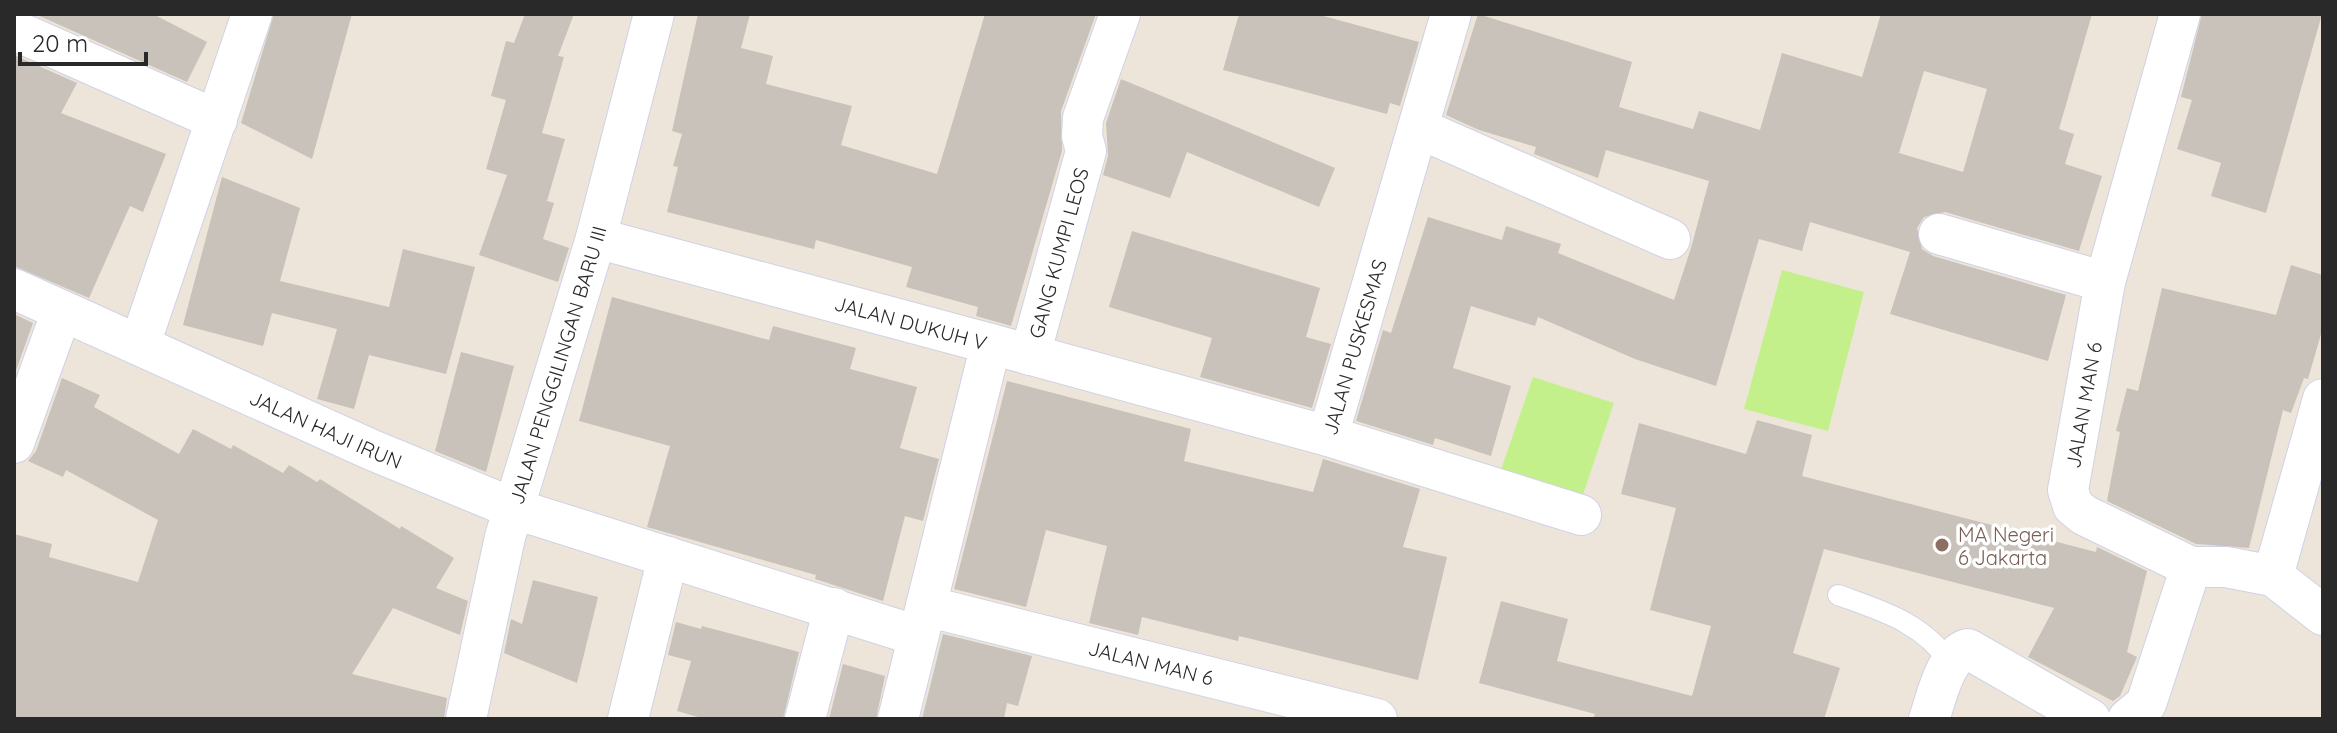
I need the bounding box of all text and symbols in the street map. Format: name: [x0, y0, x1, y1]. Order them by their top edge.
scale bar: [20, 16, 146, 66]
text: 20 m: [32, 28, 88, 58]
street label: GANG KUMPI LEOS: [1023, 165, 1093, 341]
street label: JALAN PENGGILINGAN BARU III: [503, 223, 611, 507]
street label: JALAN PUSKESMAS: [1316, 256, 1391, 438]
street label: JALAN DUKUH V: [832, 290, 990, 355]
street label: JALAN MAN 6: [2060, 339, 2107, 470]
street label: JALAN HAJI IRUN: [246, 384, 406, 474]
place label: MA Negeri 6 Jakarta: [1958, 522, 2054, 570]
marker: MA Negeri 6 Jakarta: [1933, 536, 1951, 554]
street label: JALAN MAN 6: [1086, 635, 1216, 690]

